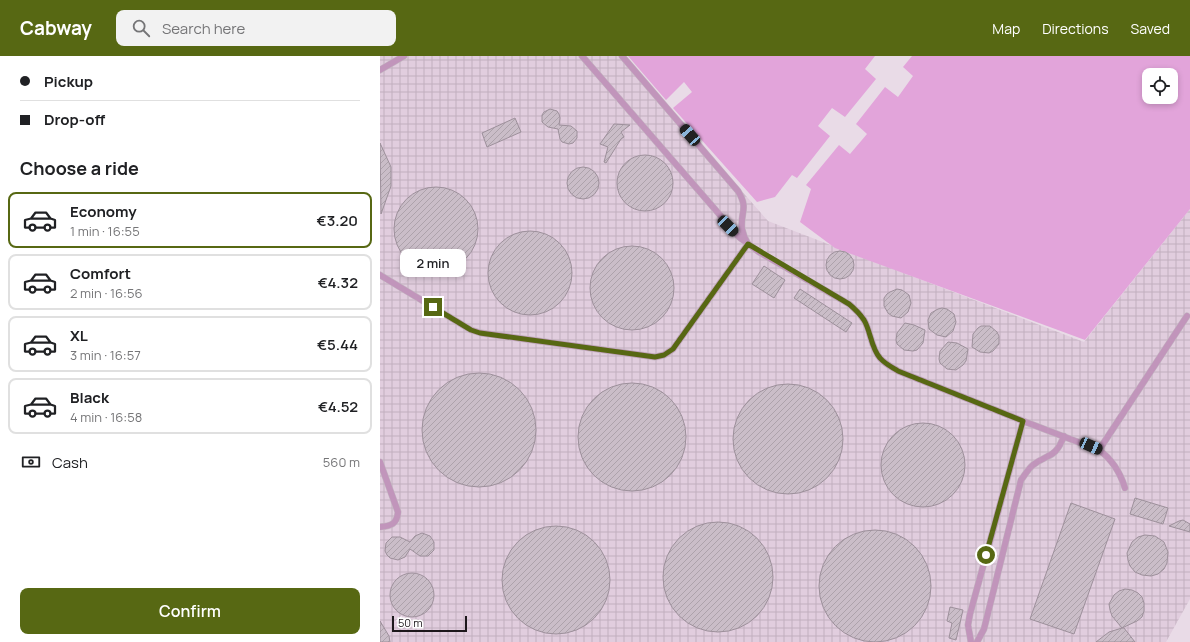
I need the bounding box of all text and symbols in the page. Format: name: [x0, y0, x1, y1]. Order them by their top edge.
search box: [116, 10, 396, 46]
text: Cabway: [20, 15, 92, 41]
icon: search: [130, 17, 152, 39]
text: Search here: [162, 18, 245, 39]
text: Map: [992, 19, 1020, 38]
text: Directions: [1042, 19, 1109, 38]
text: Saved: [1131, 19, 1170, 38]
map controls: [1142, 68, 1178, 104]
button: locate: [1142, 68, 1178, 104]
text: Pickup: [44, 71, 93, 92]
text: Drop-off: [44, 109, 105, 130]
car: [678, 122, 702, 148]
text: Choose a ride: [20, 156, 139, 180]
text: Economy: [70, 201, 137, 222]
icon: car: [22, 202, 58, 238]
text: €3.20: [317, 210, 358, 231]
car: [715, 213, 741, 239]
text: 1 min · 16:55: [70, 222, 140, 240]
callout: 2 min: [400, 249, 466, 277]
text: 2 min: [416, 254, 450, 272]
text: Comfort: [70, 263, 131, 284]
icon: car: [22, 264, 58, 300]
text: €4.32: [318, 272, 358, 293]
text: 2 min · 16:56: [70, 284, 143, 302]
route end: [424, 298, 442, 316]
text: XL: [70, 325, 88, 346]
icon: car: [22, 326, 58, 362]
text: €5.44: [317, 334, 358, 355]
text: 3 min · 16:57: [70, 346, 141, 364]
text: Black: [70, 387, 109, 408]
icon: car: [22, 388, 58, 424]
text: €4.52: [318, 396, 358, 417]
text: 4 min · 16:58: [70, 408, 142, 426]
car: [1078, 436, 1104, 456]
icon: cash: [20, 451, 42, 473]
text: Cash: [52, 452, 88, 473]
text: 560 m: [323, 453, 360, 471]
route start: [977, 546, 995, 564]
button: Confirm: [20, 588, 360, 634]
scale bar: [392, 614, 467, 633]
text: 50 m: [398, 615, 423, 630]

